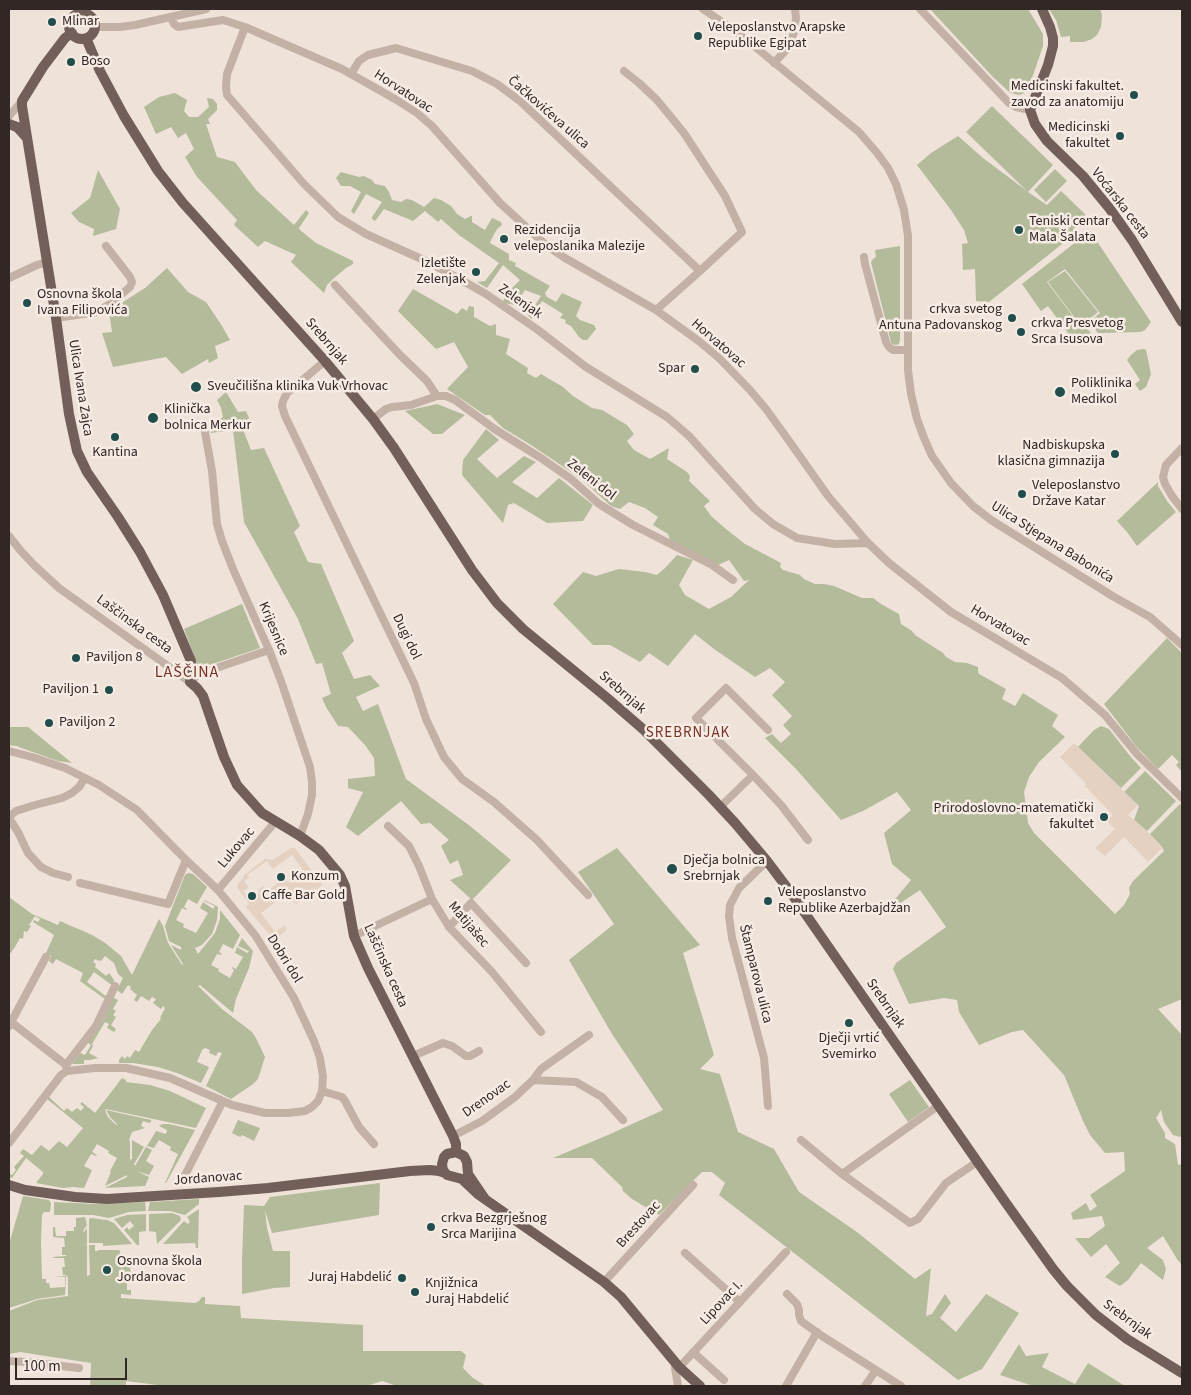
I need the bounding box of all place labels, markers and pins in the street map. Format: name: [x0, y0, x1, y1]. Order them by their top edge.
place label: Mlinar: [62, 14, 99, 30]
marker: Mlinar: [46, 16, 58, 28]
place label: Veleposlanstvo Arapske Republike Egipat: [708, 20, 846, 52]
marker: Veleposlanstvo Arapske Republike Egipat: [692, 30, 704, 42]
place label: Boso: [81, 54, 110, 70]
marker: Boso: [65, 56, 77, 68]
place label: Medicinski fakultet. zavod za anatomiju: [1011, 79, 1124, 111]
marker: Medicinski fakultet. zavod za anatomiju: [1128, 89, 1140, 101]
place label: Medicinski fakultet: [1048, 120, 1110, 152]
marker: Medicinski fakultet: [1114, 130, 1126, 142]
place label: Teniski centar Mala Šalata: [1029, 214, 1110, 246]
place label: Rezidencija veleposlanika Malezije: [514, 223, 645, 256]
marker: Teniski centar Mala Šalata: [1013, 224, 1025, 236]
marker: Rezidencija veleposlanika Malezije: [498, 233, 510, 245]
place label: Izletište Zelenjak: [416, 256, 466, 288]
marker: Izletište Zelenjak: [470, 266, 482, 278]
place label: Osnovna škola Ivana Filipovića: [37, 287, 127, 320]
marker: Osnovna škola Ivana Filipovića: [21, 297, 33, 309]
place label: crkva svetog Antuna Padovanskog: [879, 302, 1002, 334]
marker: crkva svetog Antuna Padovanskog: [1006, 312, 1018, 324]
place label: crkva Presvetog Srca Isusova: [1031, 316, 1123, 348]
marker: crkva Presvetog Srca Isusova: [1015, 326, 1027, 338]
place label: Spar: [658, 361, 685, 377]
marker: Spar: [689, 363, 701, 375]
place label: Poliklinika Medikol: [1071, 376, 1132, 408]
place label: Sveučilišna klinika Vuk Vrhovac: [207, 379, 388, 395]
marker: Sveučilišna klinika Vuk Vrhovac: [189, 380, 203, 394]
marker: Poliklinika Medikol: [1053, 385, 1067, 399]
place label: Klinička bolnica Merkur: [164, 402, 251, 434]
marker: Klinička bolnica Merkur: [146, 411, 160, 425]
marker: Kantina: [109, 431, 121, 443]
place label: Nadbiskupska klasična gimnazija: [998, 438, 1105, 471]
place label: Kantina: [92, 445, 138, 461]
marker: Nadbiskupska klasična gimnazija: [1109, 448, 1121, 460]
place label: Veleposlanstvo Države Katar: [1032, 478, 1120, 511]
marker: Veleposlanstvo Države Katar: [1016, 488, 1028, 500]
place label: Paviljon 8: [86, 650, 143, 666]
marker: Paviljon 8: [70, 652, 82, 664]
place label: Paviljon 1: [42, 682, 99, 698]
marker: Paviljon 1: [103, 684, 115, 696]
place label: Paviljon 2: [59, 715, 116, 731]
marker: Paviljon 2: [43, 717, 55, 729]
place label: Prirodoslovno-matematički fakultet: [934, 801, 1094, 834]
marker: Prirodoslovno-matematički fakultet: [1098, 811, 1110, 823]
place label: Dječja bolnica Srebrnjak: [683, 853, 765, 886]
marker: Dječja bolnica Srebrnjak: [665, 862, 679, 876]
place label: Konzum: [291, 869, 339, 885]
marker: Konzum: [275, 871, 287, 883]
place label: Veleposlanstvo Republike Azerbajdžan: [778, 885, 911, 918]
place label: Caffe Bar Gold: [262, 888, 345, 904]
marker: Caffe Bar Gold: [246, 890, 258, 902]
marker: Veleposlanstvo Republike Azerbajdžan: [762, 895, 774, 907]
marker: Dječji vrtić Svemirko: [843, 1017, 855, 1029]
place label: Dječji vrtić Svemirko: [818, 1031, 880, 1064]
place label: crkva Bezgrješnog Srca Marijina: [441, 1211, 547, 1244]
marker: crkva Bezgrješnog Srca Marijina: [425, 1221, 437, 1233]
place label: Osnovna škola Jordanovac: [117, 1254, 202, 1286]
marker: Osnovna škola Jordanovac: [101, 1264, 113, 1276]
place label: Juraj Habdelić: [308, 1270, 392, 1286]
marker: Juraj Habdelić: [396, 1272, 408, 1284]
place label: Knjižnica Juraj Habdelić: [425, 1276, 509, 1308]
marker: Knjižnica Juraj Habdelić: [409, 1286, 421, 1298]

